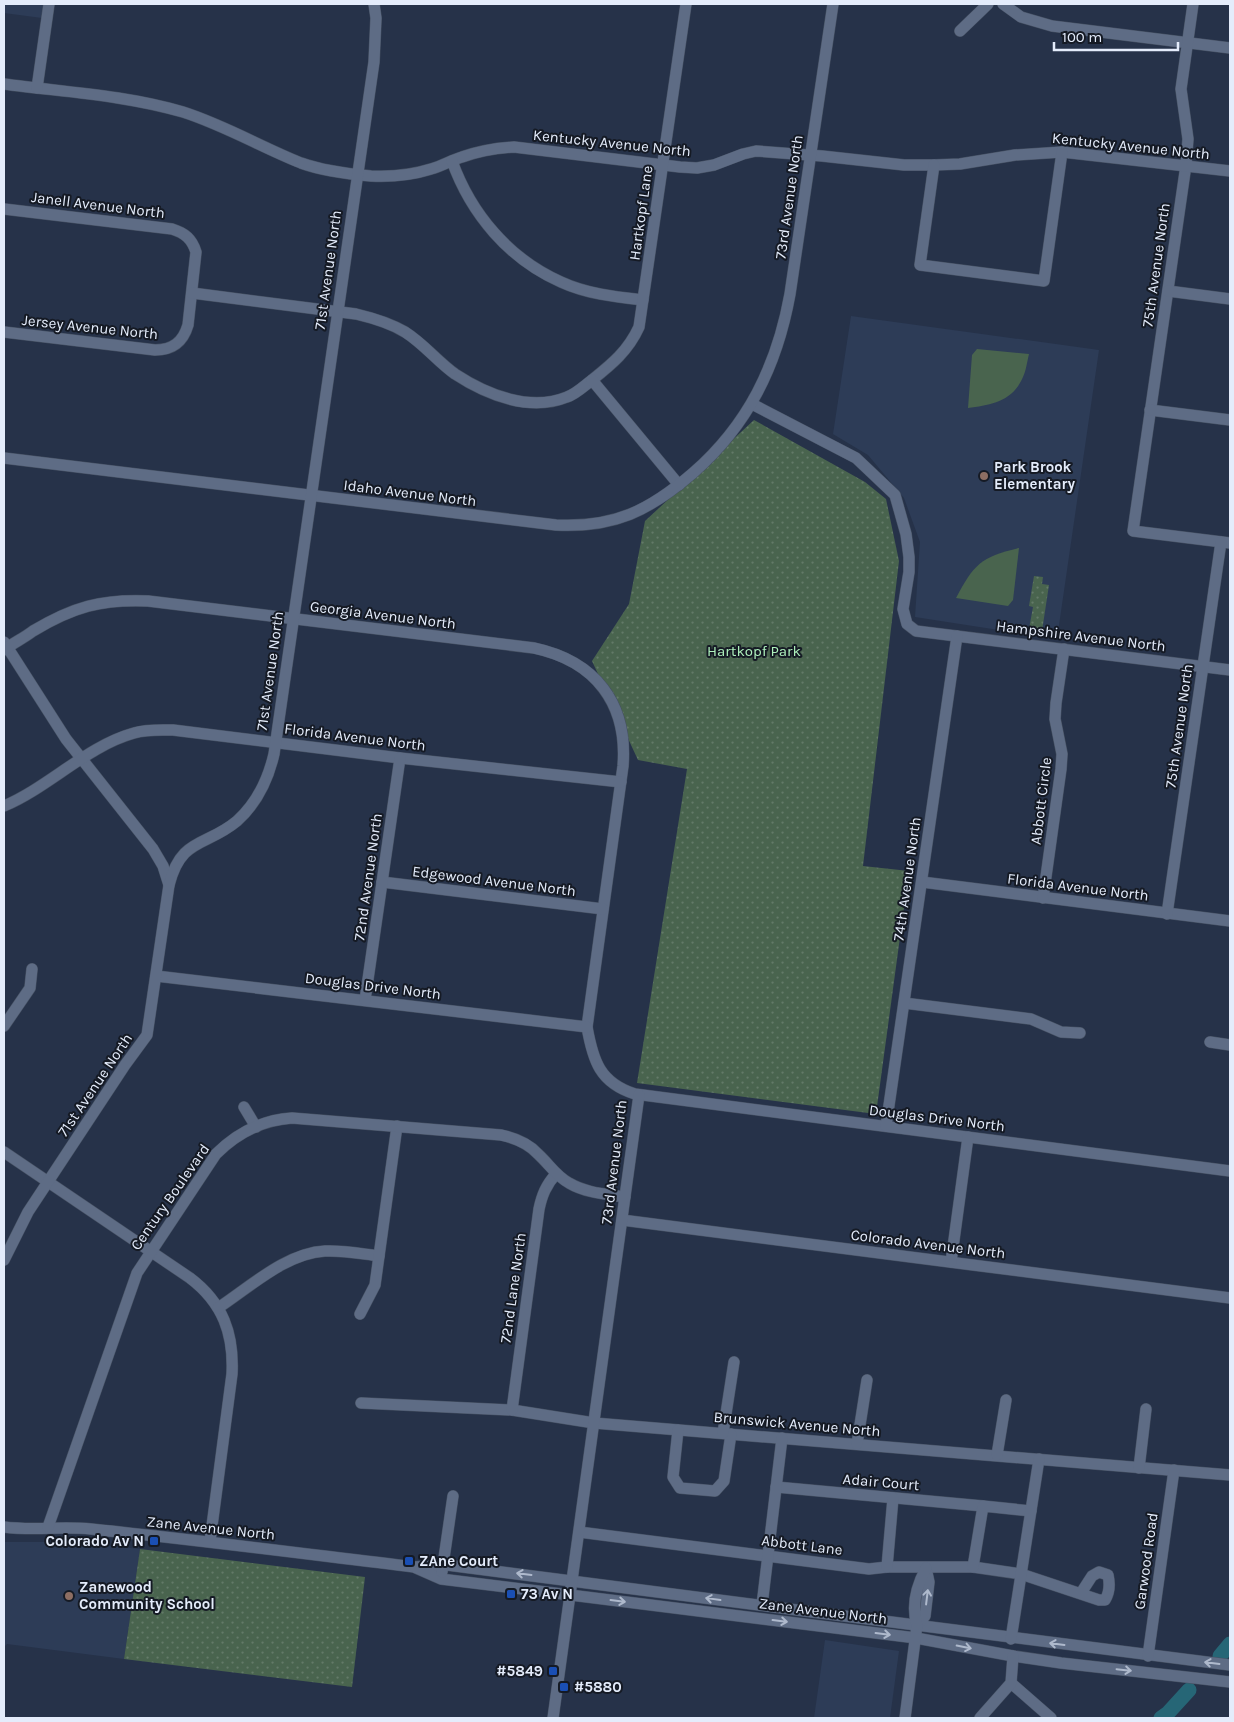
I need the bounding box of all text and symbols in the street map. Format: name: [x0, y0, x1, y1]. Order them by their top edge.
scale bar: [1054, 20, 1178, 52]
text: 100 m: [1062, 28, 1102, 46]
street label: Kentucky Avenue North: [532, 126, 692, 160]
street label: Kentucky Avenue North: [1051, 129, 1211, 163]
street label: 73rd Avenue North: [771, 134, 807, 260]
street label: Hartkopf Lane: [625, 164, 657, 262]
street label: Janell Avenue North: [30, 188, 166, 222]
street label: 75th Avenue North: [1138, 202, 1174, 328]
street label: 71st Avenue North: [311, 209, 345, 331]
street label: Jersey Avenue North: [21, 311, 159, 343]
place label: Park Brook Elementary: [994, 458, 1075, 493]
marker: Park Brook Elementary: [978, 470, 990, 482]
street label: Idaho Avenue North: [343, 476, 477, 510]
street label: Georgia Avenue North: [309, 597, 457, 633]
street label: 71st Avenue North: [253, 610, 287, 732]
street label: Hampshire Avenue North: [995, 617, 1167, 655]
park label: Hartkopf Park: [707, 642, 801, 660]
street label: 75th Avenue North: [1161, 663, 1197, 789]
street label: Florida Avenue North: [283, 719, 427, 755]
street label: Abbott Circle: [1027, 756, 1055, 846]
street label: 72nd Avenue North: [350, 812, 386, 942]
street label: 74th Avenue North: [889, 816, 925, 942]
street label: Edgewood Avenue North: [411, 862, 577, 900]
street label: Florida Avenue North: [1006, 869, 1150, 905]
street label: Douglas Drive North: [304, 969, 442, 1003]
street label: 71st Avenue North: [54, 1030, 136, 1140]
street label: 73rd Avenue North: [597, 1099, 631, 1225]
street label: Douglas Drive North: [868, 1101, 1006, 1135]
street label: Century Boulevard: [127, 1141, 213, 1253]
street label: Colorado Avenue North: [850, 1226, 1006, 1262]
street label: 72nd Lane North: [496, 1232, 530, 1344]
street label: Brunswick Avenue North: [713, 1408, 881, 1440]
street label: Adair Court: [842, 1470, 920, 1494]
street label: Garwood Road: [1130, 1511, 1162, 1611]
street label: Zane Avenue North: [146, 1512, 276, 1544]
street label: Abbott Lane: [760, 1531, 844, 1559]
place label: Colorado Av N: [45, 1532, 144, 1550]
marker: Colorado Av N: [148, 1535, 160, 1547]
place label: ZAne Court: [419, 1552, 498, 1570]
marker: ZAne Court: [403, 1555, 415, 1567]
one-way arrow: [516, 1569, 532, 1579]
place label: Zanewood Community School: [79, 1578, 215, 1613]
place label: 73 Av N: [521, 1585, 573, 1603]
marker: 73 Av N: [505, 1588, 517, 1600]
marker: Zanewood Community School: [63, 1590, 75, 1602]
one-way arrow: [922, 1590, 932, 1606]
one-way arrow: [705, 1594, 721, 1604]
street label: Zane Avenue North: [758, 1594, 888, 1628]
one-way arrow: [610, 1596, 626, 1606]
one-way arrow: [771, 1616, 787, 1626]
one-way arrow: [875, 1629, 891, 1639]
one-way arrow: [1050, 1639, 1066, 1649]
one-way arrow: [955, 1643, 971, 1652]
one-way arrow: [1204, 1658, 1220, 1668]
place label: #5849: [496, 1662, 543, 1680]
marker: #5849: [547, 1665, 559, 1677]
one-way arrow: [1116, 1665, 1132, 1675]
place label: #5880: [574, 1678, 622, 1696]
marker: #5880: [558, 1681, 570, 1693]

